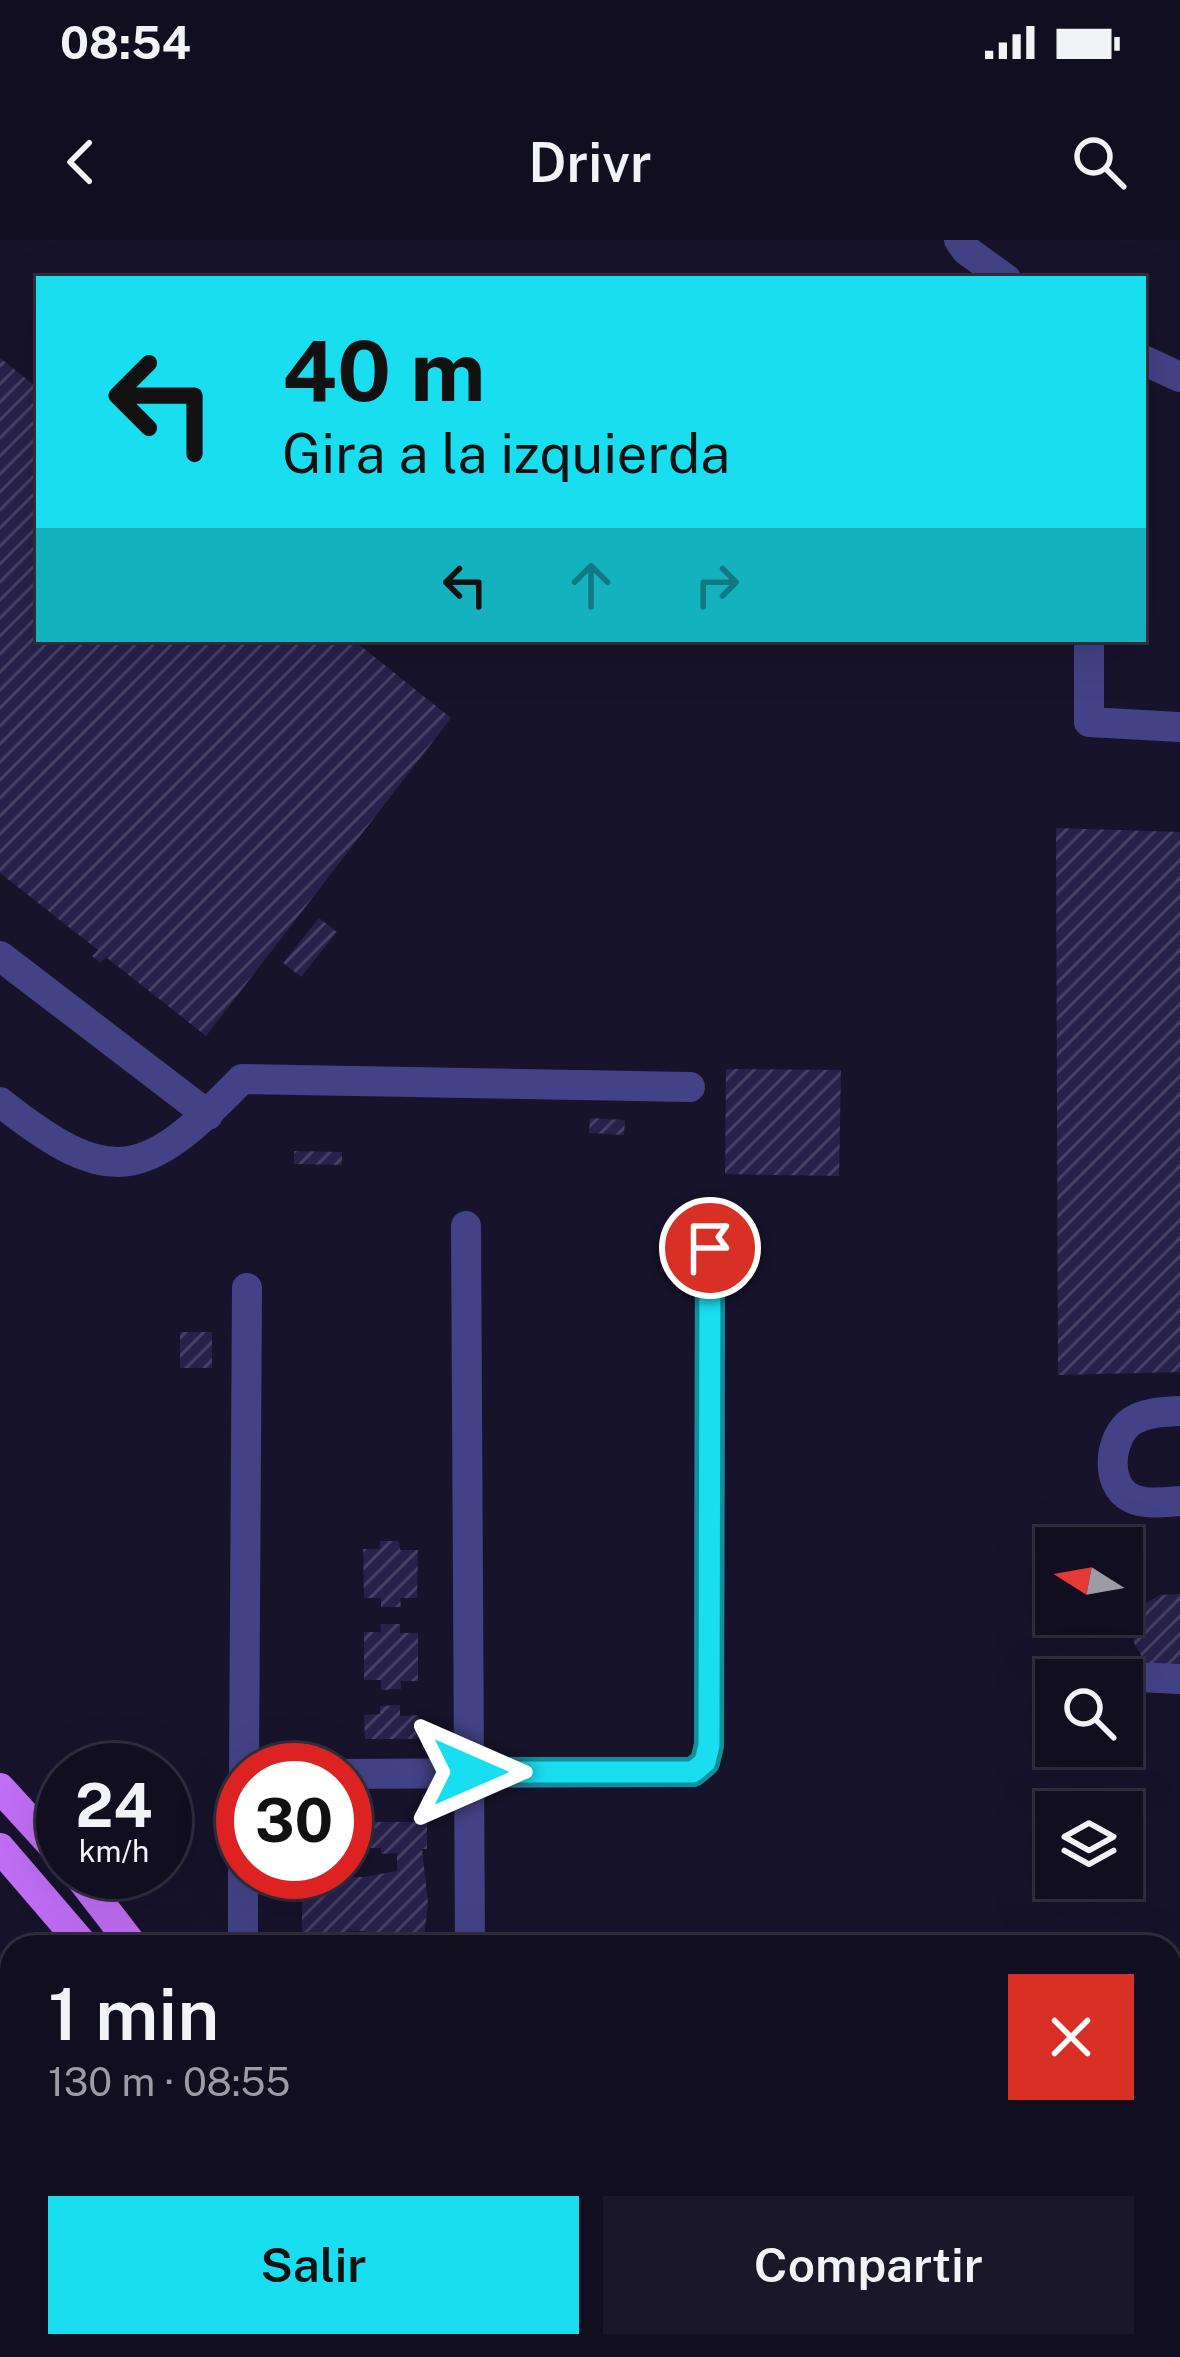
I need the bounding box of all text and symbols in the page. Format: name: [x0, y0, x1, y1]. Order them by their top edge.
text: 08:54: [60, 16, 191, 69]
icon: back: [48, 129, 114, 195]
icon: search: [1066, 129, 1132, 195]
text: Drivr: [528, 131, 652, 194]
text: 40 m: [282, 321, 485, 420]
icon: left: [84, 324, 240, 480]
text: Gira a la izquierda: [282, 422, 730, 485]
icon: left: [432, 552, 498, 618]
icon: ahead: [558, 552, 624, 618]
icon: right: [684, 552, 750, 618]
pin: [659, 1197, 761, 1299]
icon: arrive: [677, 1215, 743, 1281]
north arrow: [1035, 1527, 1143, 1635]
map controls: [1035, 1527, 1143, 1899]
button: search: [1035, 1659, 1143, 1767]
position arrow: [407, 1709, 533, 1835]
speed limit sign: 30: [216, 1743, 372, 1899]
text: 24: [75, 1770, 153, 1841]
button: layers: [1035, 1791, 1143, 1899]
text: km/h: [79, 1833, 149, 1869]
text: 1 min: [48, 1972, 219, 2056]
button: close: [1008, 1974, 1134, 2100]
text: 130 m · 08:55: [48, 2059, 291, 2105]
button: Salir: [48, 2196, 579, 2334]
button: Compartir: [603, 2196, 1134, 2334]

